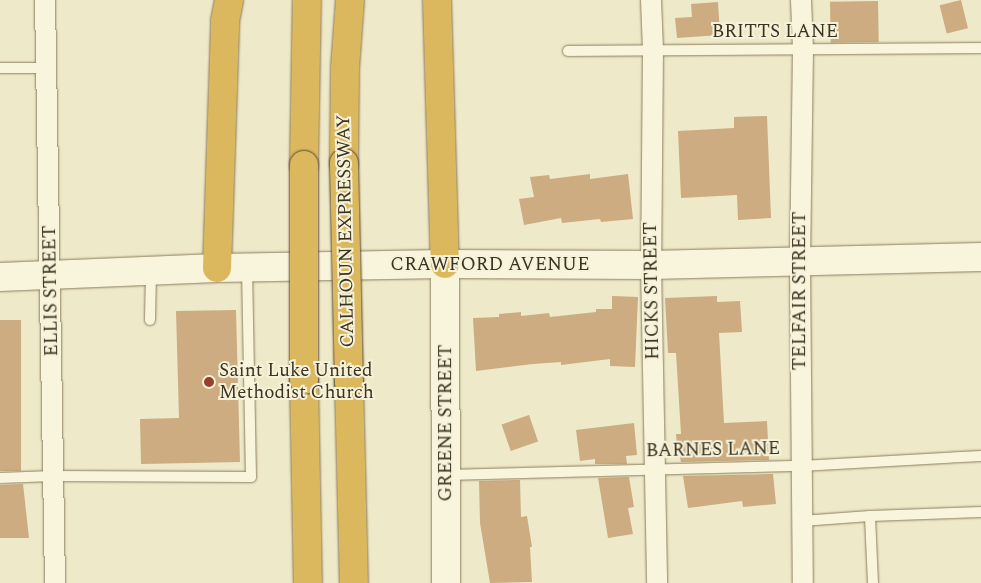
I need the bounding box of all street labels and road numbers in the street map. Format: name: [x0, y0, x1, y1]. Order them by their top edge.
street label: BRITTS LANE: [712, 21, 838, 43]
street label: CALHOUN EXPRESSWAY: [333, 114, 359, 348]
street label: TELFAIR STREET: [789, 212, 811, 370]
street label: HICKS STREET: [639, 222, 665, 360]
street label: ELLIS STREET: [38, 225, 64, 357]
street label: CRAWFORD AVENUE: [390, 254, 590, 276]
street label: GREENE STREET: [435, 344, 457, 502]
street label: BARNES LANE: [646, 437, 780, 463]

